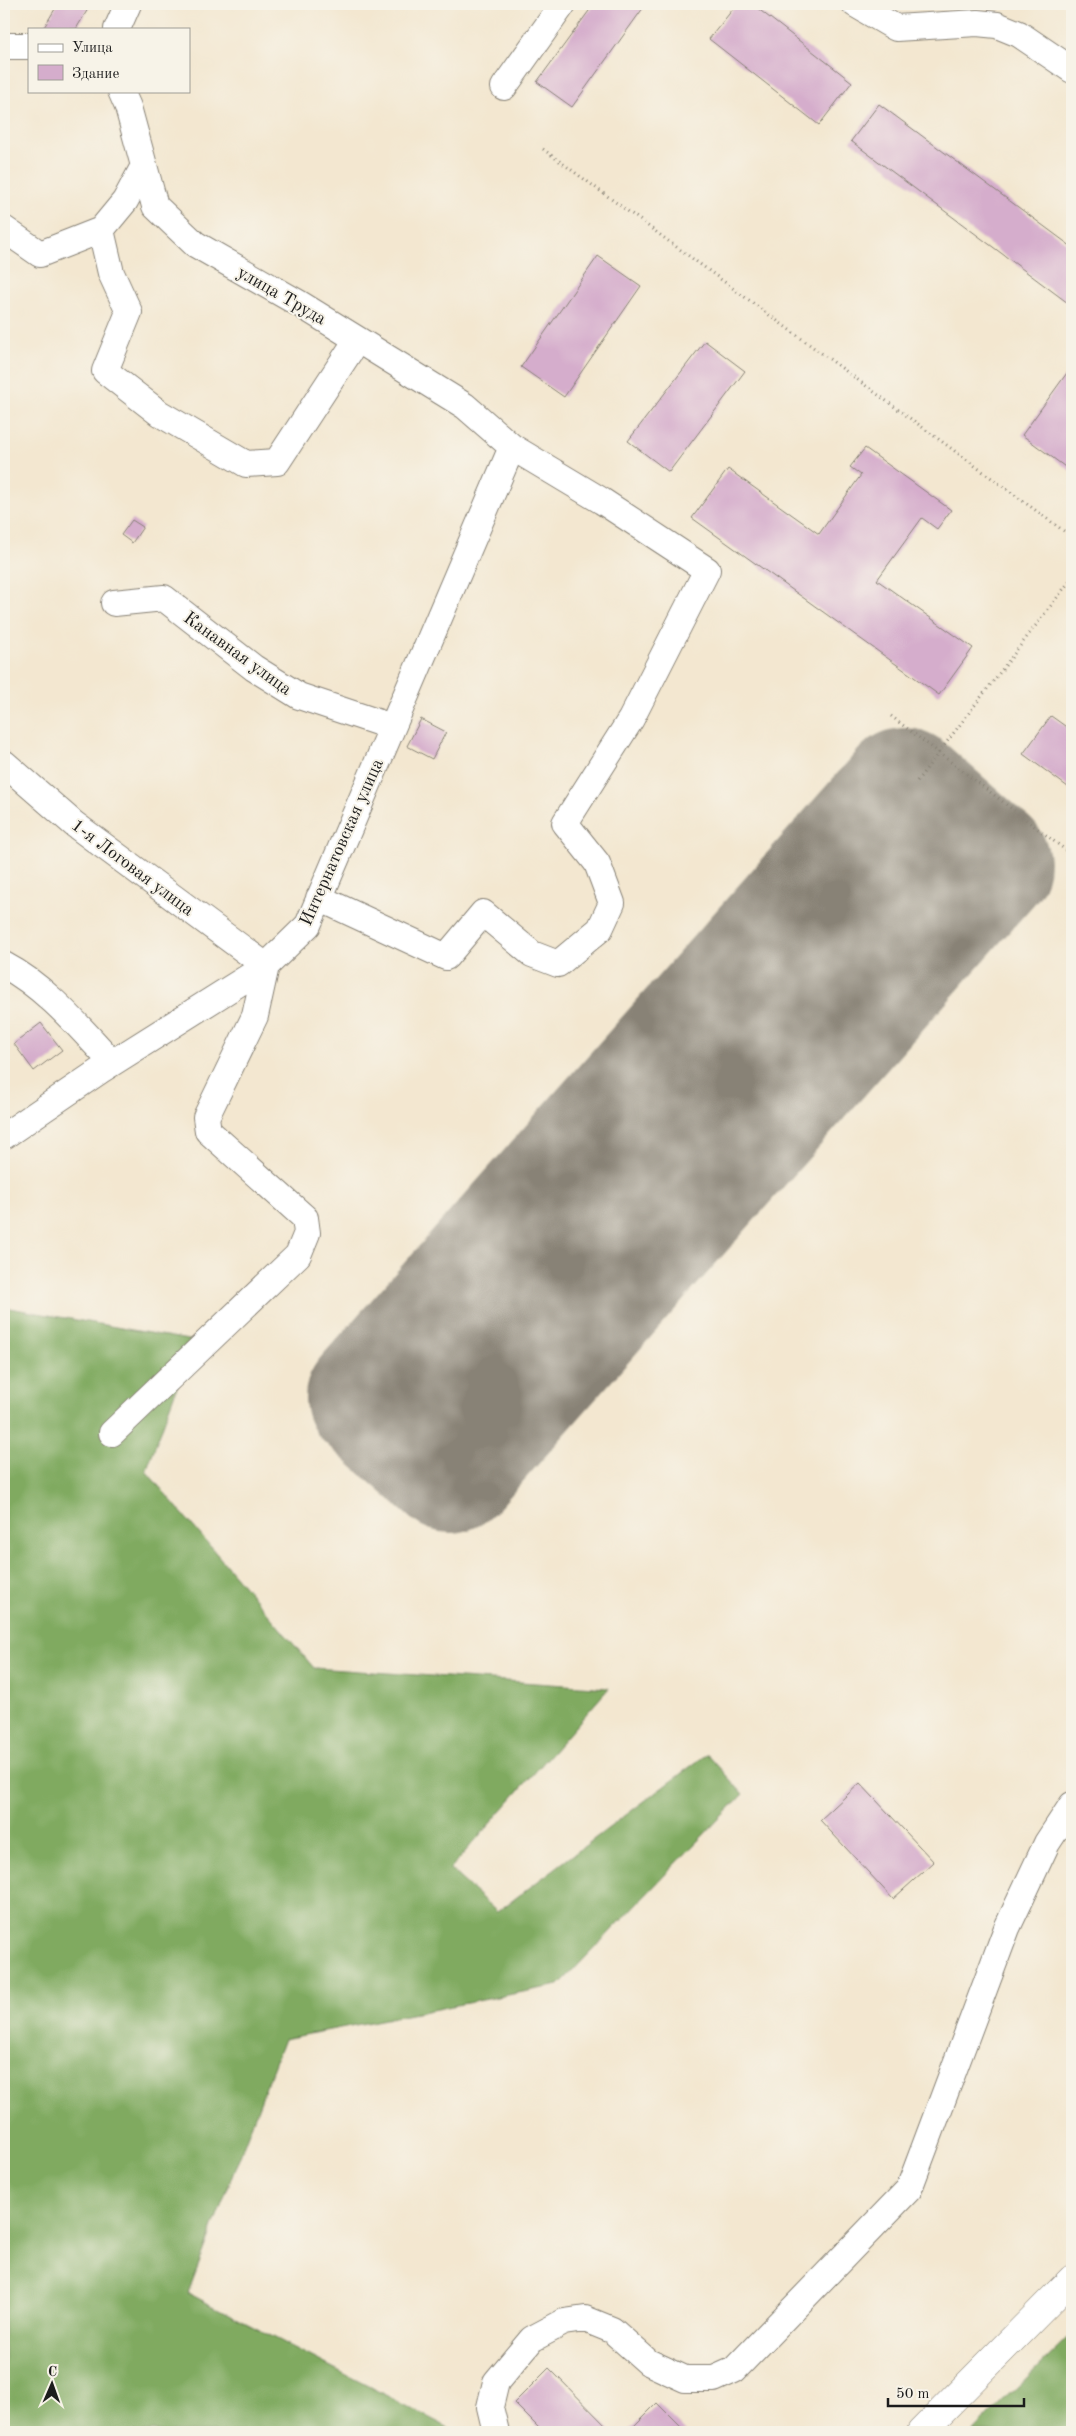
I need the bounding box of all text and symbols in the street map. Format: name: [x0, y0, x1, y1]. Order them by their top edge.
legend: [28, 28, 190, 92]
text: Улица: [72, 41, 113, 56]
text: Здание: [72, 67, 119, 82]
street label: улица Труда: [234, 263, 329, 329]
street label: Канавная улица: [180, 609, 295, 699]
street label: Интернатовская улица: [297, 756, 387, 929]
street label: 1-я Логовая улица: [68, 816, 197, 920]
north arrow: [28, 2358, 78, 2408]
text: С: [48, 2365, 57, 2379]
scale bar: [888, 2376, 1025, 2408]
text: 50 m: [896, 2387, 930, 2402]

